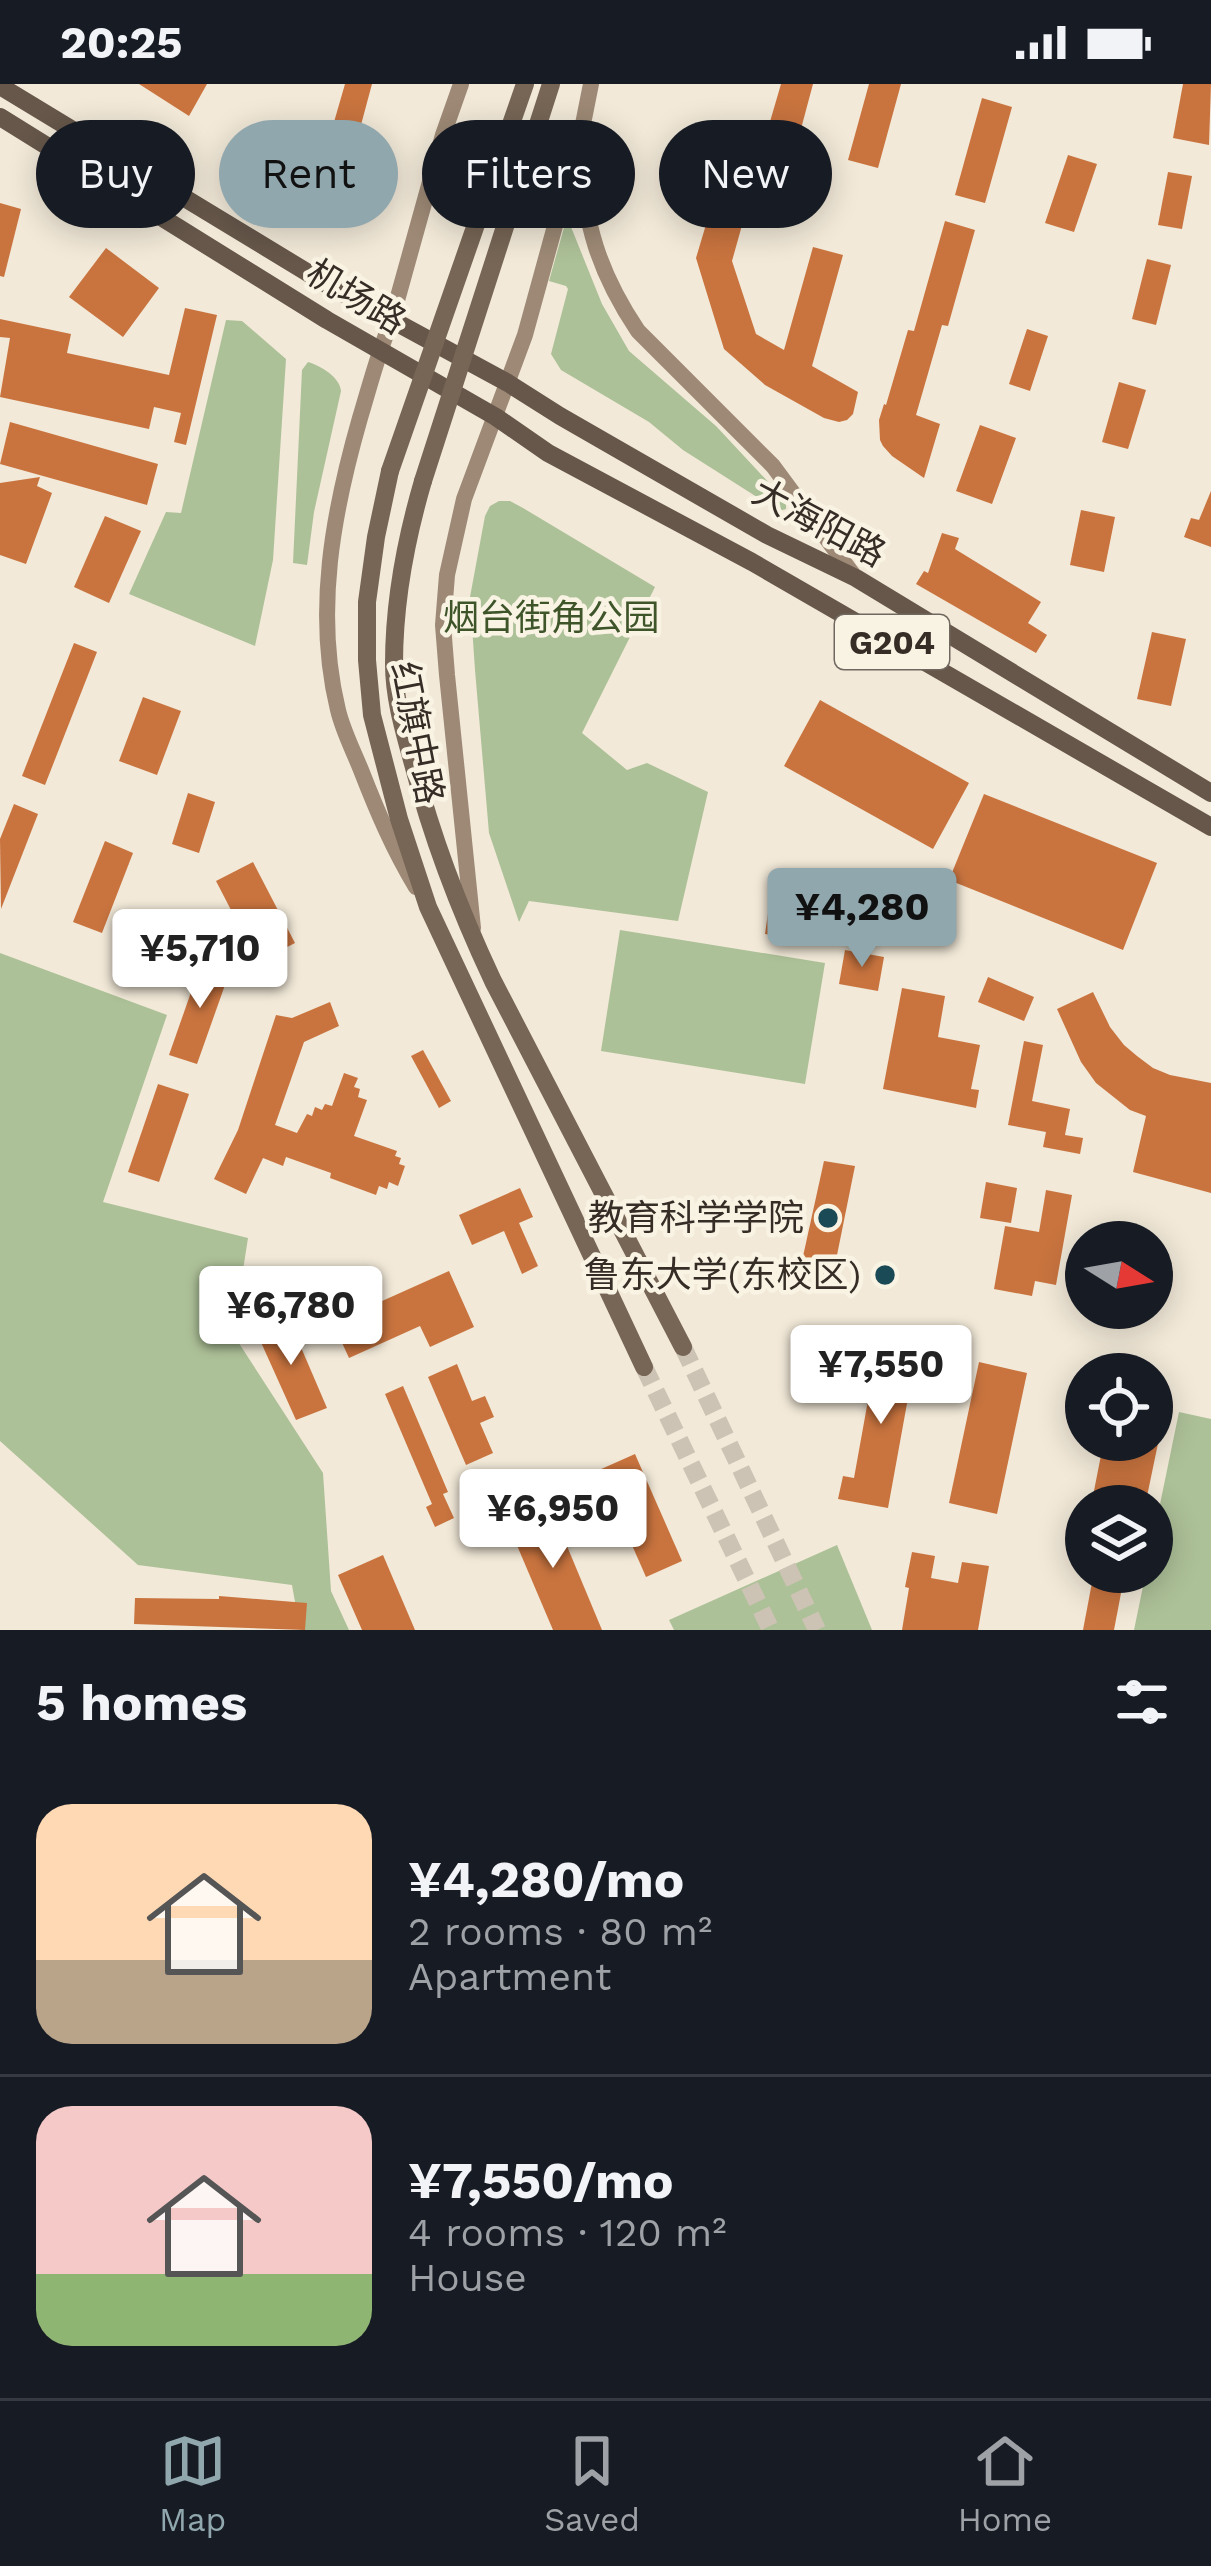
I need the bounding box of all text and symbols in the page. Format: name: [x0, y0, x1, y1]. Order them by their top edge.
text: 20:25: [60, 16, 182, 69]
chip: Buy: [36, 120, 195, 228]
chip: Rent: [219, 120, 398, 228]
chip: Filters: [422, 120, 635, 228]
chip: New: [659, 120, 832, 228]
street label: 机场路: [299, 251, 413, 343]
street label: 大海阳路: [746, 471, 892, 575]
park label: 烟台街角公园: [443, 597, 659, 639]
road number: G204: [835, 615, 949, 669]
street label: 红旗中路: [383, 658, 451, 808]
pin: ¥4,280: [764, 868, 960, 970]
text: ¥4,280: [794, 884, 930, 929]
pin: ¥5,710: [102, 909, 298, 1011]
text: ¥5,710: [139, 925, 261, 970]
place label: 教育科学学院: [588, 1197, 804, 1239]
marker: 教育科学学院: [815, 1205, 841, 1231]
north arrow: [1065, 1221, 1173, 1329]
map controls: [1065, 1221, 1173, 1593]
place label: 鲁东大学(东校区): [584, 1254, 861, 1296]
marker: 鲁东大学(东校区): [872, 1262, 898, 1288]
pin: ¥6,780: [193, 1266, 389, 1368]
text: ¥6,780: [226, 1282, 356, 1327]
pin: ¥7,550: [783, 1325, 979, 1427]
text: ¥7,550: [818, 1341, 944, 1386]
button: locate: [1065, 1353, 1173, 1461]
pin: ¥6,950: [455, 1469, 651, 1571]
text: ¥6,950: [487, 1485, 619, 1530]
button: layers: [1065, 1485, 1173, 1593]
icon: filters: [1109, 1669, 1175, 1735]
text: 5 homes: [36, 1673, 247, 1732]
text: ¥4,280/mo: [408, 1850, 684, 1909]
icon: home: [132, 1852, 276, 1996]
text: 2 rooms · 80 m²: [408, 1909, 712, 1954]
text: Apartment: [408, 1954, 611, 1999]
text: ¥7,550/mo: [408, 2151, 673, 2210]
icon: home: [132, 2154, 276, 2298]
text: 4 rooms · 120 m²: [408, 2210, 726, 2255]
text: House: [408, 2255, 527, 2300]
tab: Map: [159, 2428, 226, 2539]
tab: Saved: [544, 2428, 640, 2539]
tab: Home: [958, 2428, 1052, 2539]

